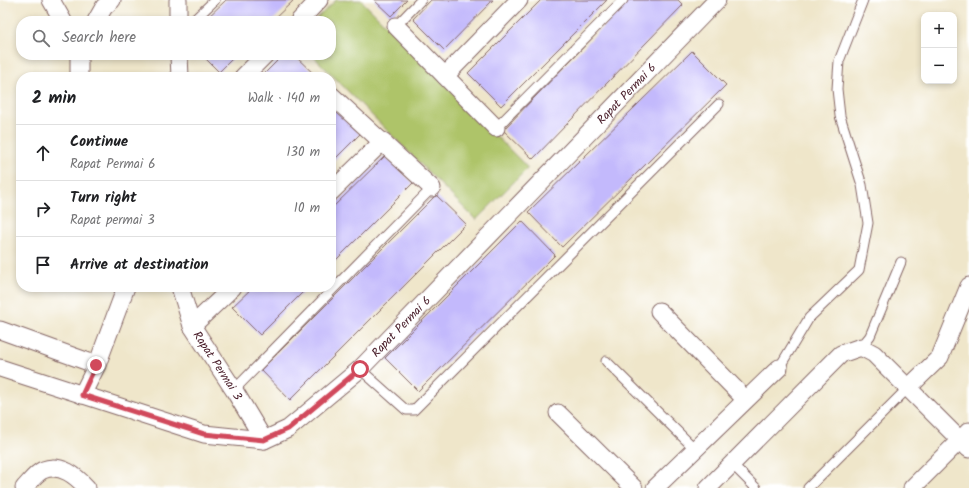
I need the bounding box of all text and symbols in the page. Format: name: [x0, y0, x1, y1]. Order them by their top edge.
map controls: [921, 12, 957, 84]
button: +: [921, 12, 957, 48]
search box: [16, 16, 336, 60]
text: Search here: [62, 26, 136, 50]
icon: search: [30, 27, 52, 49]
button: −: [921, 48, 957, 84]
street label: Rapat Permai 6: [592, 59, 661, 129]
text: 2 min: [32, 85, 76, 112]
text: Walk · 140 m: [248, 88, 320, 109]
text: Continue: [70, 130, 128, 154]
icon: ahead: [32, 142, 54, 164]
text: 130 m: [286, 142, 320, 163]
text: Rapat Permai 6: [70, 154, 155, 175]
text: Turn right: [70, 186, 137, 210]
icon: right: [32, 198, 54, 220]
text: 10 m: [294, 198, 320, 219]
text: Rapat permai 3: [70, 210, 155, 231]
text: Arrive at destination: [70, 253, 209, 277]
icon: arrive: [32, 254, 54, 276]
street label: Rapat Permai 6: [367, 292, 436, 362]
street label: Rapat Permai 3: [188, 327, 247, 404]
route end: [87, 356, 105, 374]
route start: [351, 360, 369, 378]

